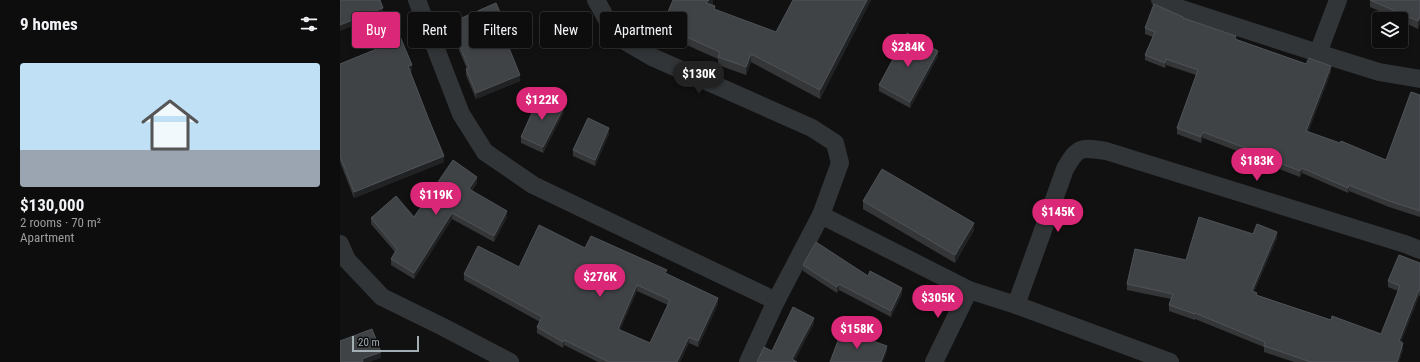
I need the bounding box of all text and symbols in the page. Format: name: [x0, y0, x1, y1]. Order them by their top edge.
chip: Buy: [352, 12, 400, 48]
chip: Rent: [408, 12, 461, 48]
chip: Filters: [469, 12, 532, 48]
chip: New: [540, 12, 592, 48]
chip: Apartment: [600, 12, 687, 48]
map controls: [1372, 12, 1408, 48]
button: layers: [1372, 12, 1408, 48]
icon: filters: [298, 13, 320, 35]
text: 9 homes: [20, 14, 78, 34]
pin: $284K: [880, 34, 936, 68]
text: $284K: [891, 39, 925, 54]
pin: $130K: [671, 61, 727, 95]
text: $130K: [682, 66, 716, 81]
pin: $122K: [514, 87, 570, 121]
icon: home: [134, 89, 206, 161]
text: $122K: [525, 92, 559, 107]
pin: $183K: [1229, 148, 1285, 182]
text: $183K: [1240, 153, 1274, 168]
pin: $119K: [408, 182, 464, 216]
text: $119K: [419, 187, 453, 202]
text: $130,000: [20, 195, 84, 215]
pin: $145K: [1030, 199, 1086, 233]
text: $145K: [1041, 204, 1075, 219]
text: 2 rooms · 70 m²: [20, 215, 101, 230]
text: Apartment: [20, 230, 74, 245]
pin: $276K: [572, 264, 628, 298]
text: $276K: [583, 269, 617, 284]
pin: $305K: [910, 285, 966, 319]
text: $305K: [921, 290, 955, 305]
pin: $158K: [829, 316, 885, 350]
text: $158K: [840, 321, 874, 336]
scale bar: [352, 334, 419, 353]
text: 20 m: [358, 336, 380, 349]

